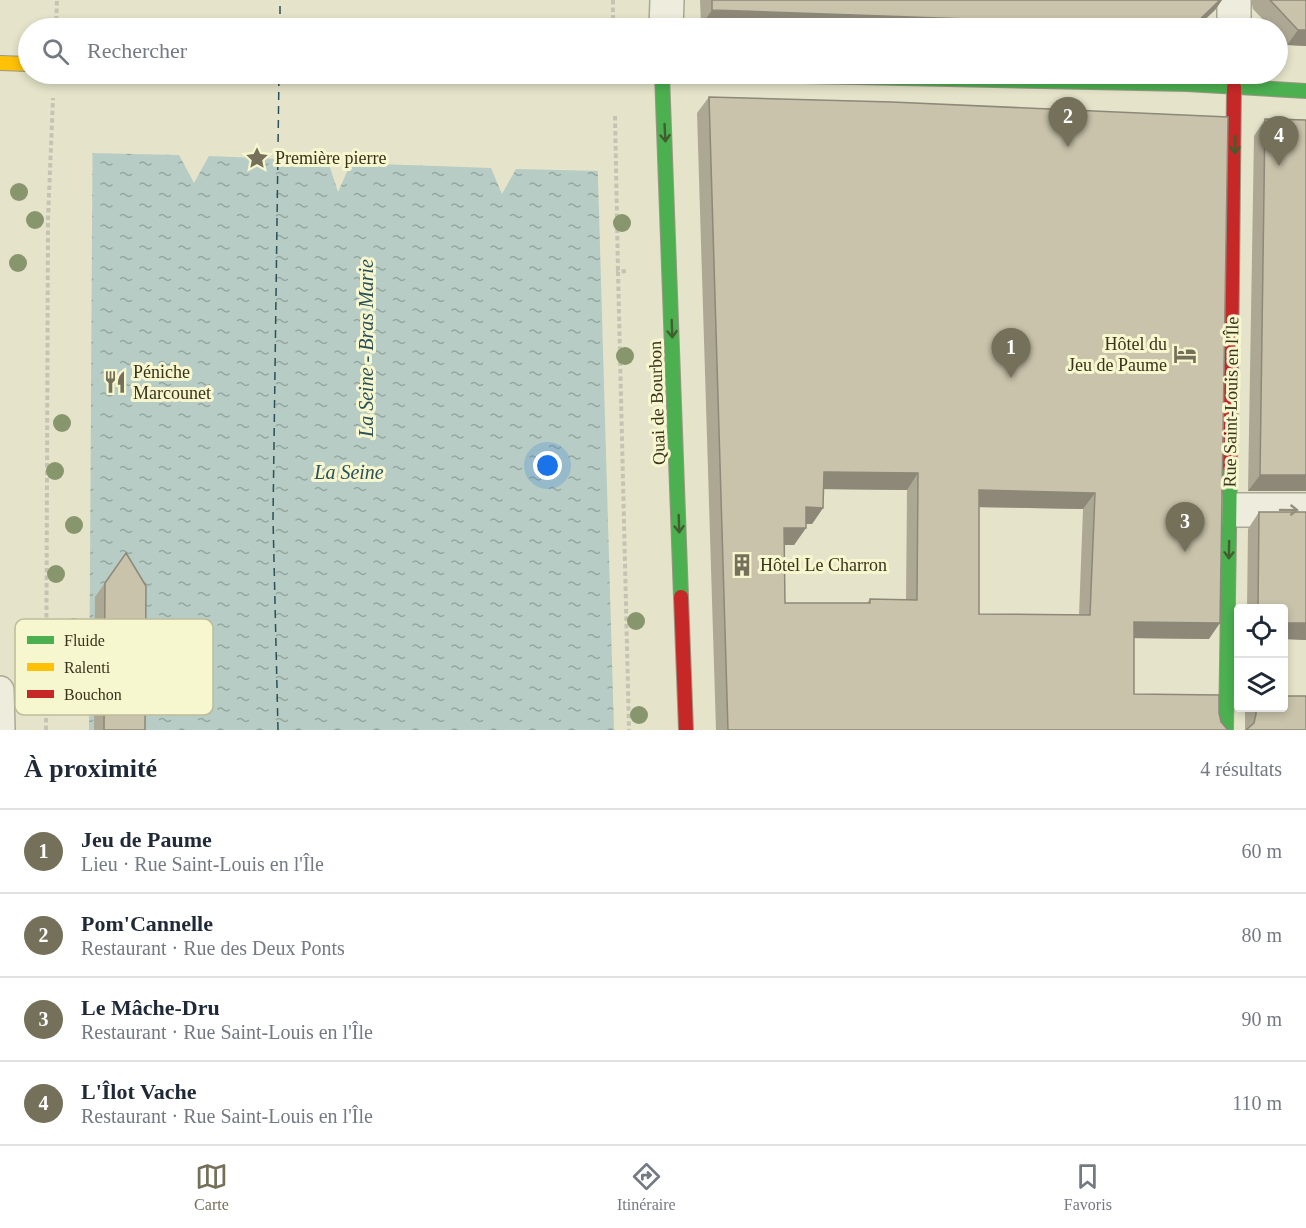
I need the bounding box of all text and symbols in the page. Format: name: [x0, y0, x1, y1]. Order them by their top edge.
search box: [18, 18, 1288, 84]
icon: search: [39, 35, 72, 68]
text: Rechercher: [87, 38, 187, 63]
pin: 2: [1048, 98, 1088, 147]
pin: 4: [1260, 116, 1298, 166]
one-way arrow: [660, 123, 671, 143]
one-way arrow: [1229, 135, 1240, 155]
place icon: Première pierre: [244, 145, 270, 171]
place label: Première pierre: [275, 148, 386, 168]
water label: La Seine - Bras Marie: [355, 259, 377, 438]
street label: Rue Saint-Louis en l'Île: [1219, 316, 1242, 488]
one-way arrow: [666, 319, 678, 339]
pin: 1: [992, 328, 1030, 378]
place label: Hôtel du Jeu de Paume: [1068, 334, 1167, 375]
street label: Quai de Bourbon: [645, 341, 669, 465]
hotel icon: Hôtel du Jeu de Paume: [1172, 341, 1198, 367]
place label: Péniche Marcounet: [133, 362, 211, 403]
restaurant icon: Péniche Marcounet: [102, 369, 128, 395]
your location: [533, 451, 562, 480]
water label: La Seine: [313, 461, 384, 483]
pin: 3: [1166, 502, 1204, 552]
one-way arrow: [1278, 504, 1298, 516]
one-way arrow: [673, 514, 684, 534]
one-way arrow: [1223, 540, 1234, 560]
building icon: Hôtel Le Charron: [729, 552, 755, 578]
place label: Hôtel Le Charron: [760, 555, 887, 575]
map controls: [1234, 604, 1288, 712]
button: locate: [1234, 604, 1288, 658]
legend: [15, 619, 213, 715]
text: Fluide: [64, 632, 105, 649]
button: layers: [1234, 658, 1288, 712]
text: Ralenti: [64, 659, 111, 676]
text: Bouchon: [64, 686, 122, 703]
text: À proximité: [24, 754, 157, 783]
text: 4 résultats: [1200, 758, 1282, 780]
text: Jeu de Paume: [81, 827, 212, 852]
text: 1: [39, 840, 49, 862]
text: 60 m: [1241, 840, 1282, 862]
text: Lieu · Rue Saint-Louis en l'Île: [81, 853, 324, 875]
text: Pom'Cannelle: [81, 911, 213, 936]
text: 2: [39, 924, 49, 946]
text: 80 m: [1241, 924, 1282, 946]
text: Restaurant · Rue des Deux Ponts: [81, 937, 345, 959]
text: Le Mâche-Dru: [81, 995, 220, 1020]
text: 3: [39, 1008, 49, 1030]
text: 90 m: [1241, 1008, 1282, 1030]
text: Restaurant · Rue Saint-Louis en l'Île: [81, 1021, 373, 1043]
text: L'Îlot Vache: [81, 1079, 197, 1104]
text: 4: [39, 1092, 49, 1114]
text: 110 m: [1232, 1092, 1282, 1114]
text: Restaurant · Rue Saint-Louis en l'Île: [81, 1105, 373, 1127]
tab: Carte: [194, 1160, 229, 1214]
tab: Itinéraire: [617, 1160, 676, 1214]
tab: Favoris: [1064, 1160, 1112, 1214]

